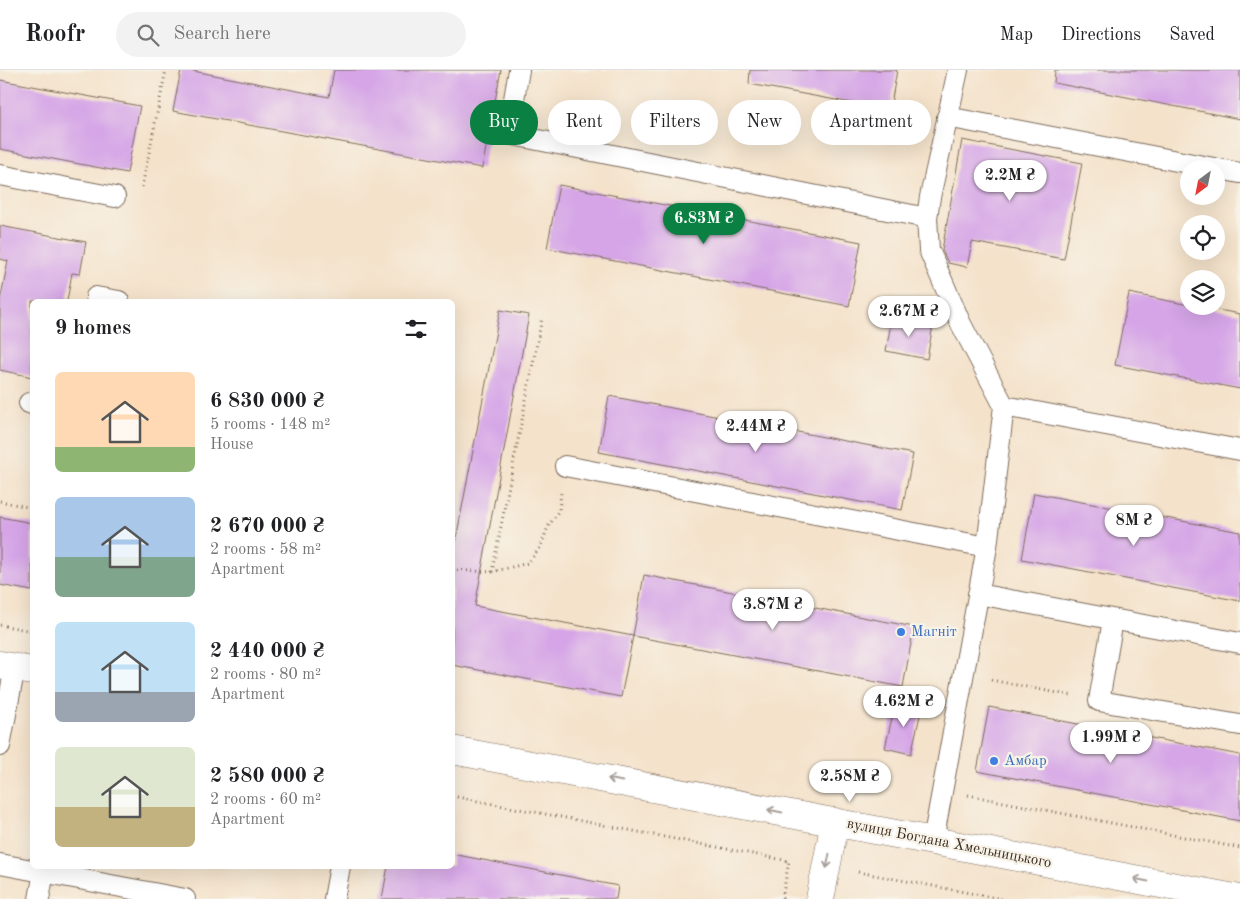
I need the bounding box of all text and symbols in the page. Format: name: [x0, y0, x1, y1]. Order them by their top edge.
search box: [116, 12, 466, 57]
icon: search: [134, 21, 162, 49]
text: Roofr: [25, 23, 86, 47]
text: Search here: [174, 25, 271, 44]
text: Map: [1000, 26, 1033, 44]
text: Directions: [1061, 26, 1141, 44]
text: Saved: [1169, 26, 1215, 44]
chip: Buy: [470, 100, 538, 145]
chip: Rent: [548, 100, 621, 145]
chip: Filters: [631, 100, 718, 145]
chip: New: [728, 100, 801, 145]
chip: Apartment: [811, 100, 931, 145]
pin: 2.2M ₴: [969, 160, 1051, 202]
north arrow: [1180, 160, 1225, 205]
map controls: [1180, 160, 1225, 315]
text: 2.2M ₴: [985, 168, 1035, 184]
pin: 6.83M ₴: [658, 202, 750, 245]
text: 6.83M ₴: [674, 211, 734, 227]
button: locate: [1180, 215, 1225, 260]
button: layers: [1180, 270, 1225, 315]
pin: 2.67M ₴: [863, 296, 955, 338]
text: 2.67M ₴: [879, 304, 939, 320]
icon: filters: [402, 315, 430, 343]
text: 9 homes: [55, 318, 131, 339]
text: 6 830 000 ₴: [210, 391, 324, 412]
icon: home: [95, 392, 155, 452]
pin: 2.44M ₴: [710, 410, 802, 453]
text: 5 rooms · 148 m²: [210, 417, 330, 433]
text: 2.44M ₴: [726, 419, 786, 435]
text: House: [210, 437, 253, 453]
pin: 8M ₴: [1104, 504, 1164, 547]
text: 8M ₴: [1116, 513, 1152, 529]
text: 2 670 000 ₴: [210, 516, 324, 537]
icon: home: [95, 517, 155, 577]
text: 2 rooms · 58 m²: [210, 542, 321, 558]
text: Apartment: [210, 562, 285, 578]
pin: 3.87M ₴: [727, 588, 819, 631]
text: 3.87M ₴: [743, 597, 803, 613]
place label: Магніт: [911, 625, 957, 640]
marker: Магніт: [895, 626, 907, 638]
text: 2 440 000 ₴: [210, 641, 324, 662]
icon: home: [95, 642, 155, 702]
text: 2 rooms · 80 m²: [210, 667, 321, 683]
pin: 4.62M ₴: [858, 686, 950, 728]
text: Apartment: [210, 687, 285, 703]
text: 4.62M ₴: [874, 694, 934, 710]
pin: 1.99M ₴: [1065, 722, 1157, 764]
text: 1.99M ₴: [1081, 730, 1141, 746]
place label: Амбар: [1004, 754, 1047, 769]
marker: Амбар: [988, 755, 1000, 767]
pin: 2.58M ₴: [804, 760, 896, 803]
text: 2 580 000 ₴: [210, 766, 324, 787]
icon: home: [95, 767, 155, 827]
text: 2.58M ₴: [820, 769, 880, 785]
one-way arrow: [607, 775, 623, 785]
text: 2 rooms · 60 m²: [210, 792, 321, 808]
one-way arrow: [767, 805, 783, 815]
text: Apartment: [210, 812, 285, 828]
street label: вулиця Богдана Хмельницького: [845, 817, 1053, 871]
one-way arrow: [822, 852, 832, 868]
one-way arrow: [1133, 875, 1149, 884]

